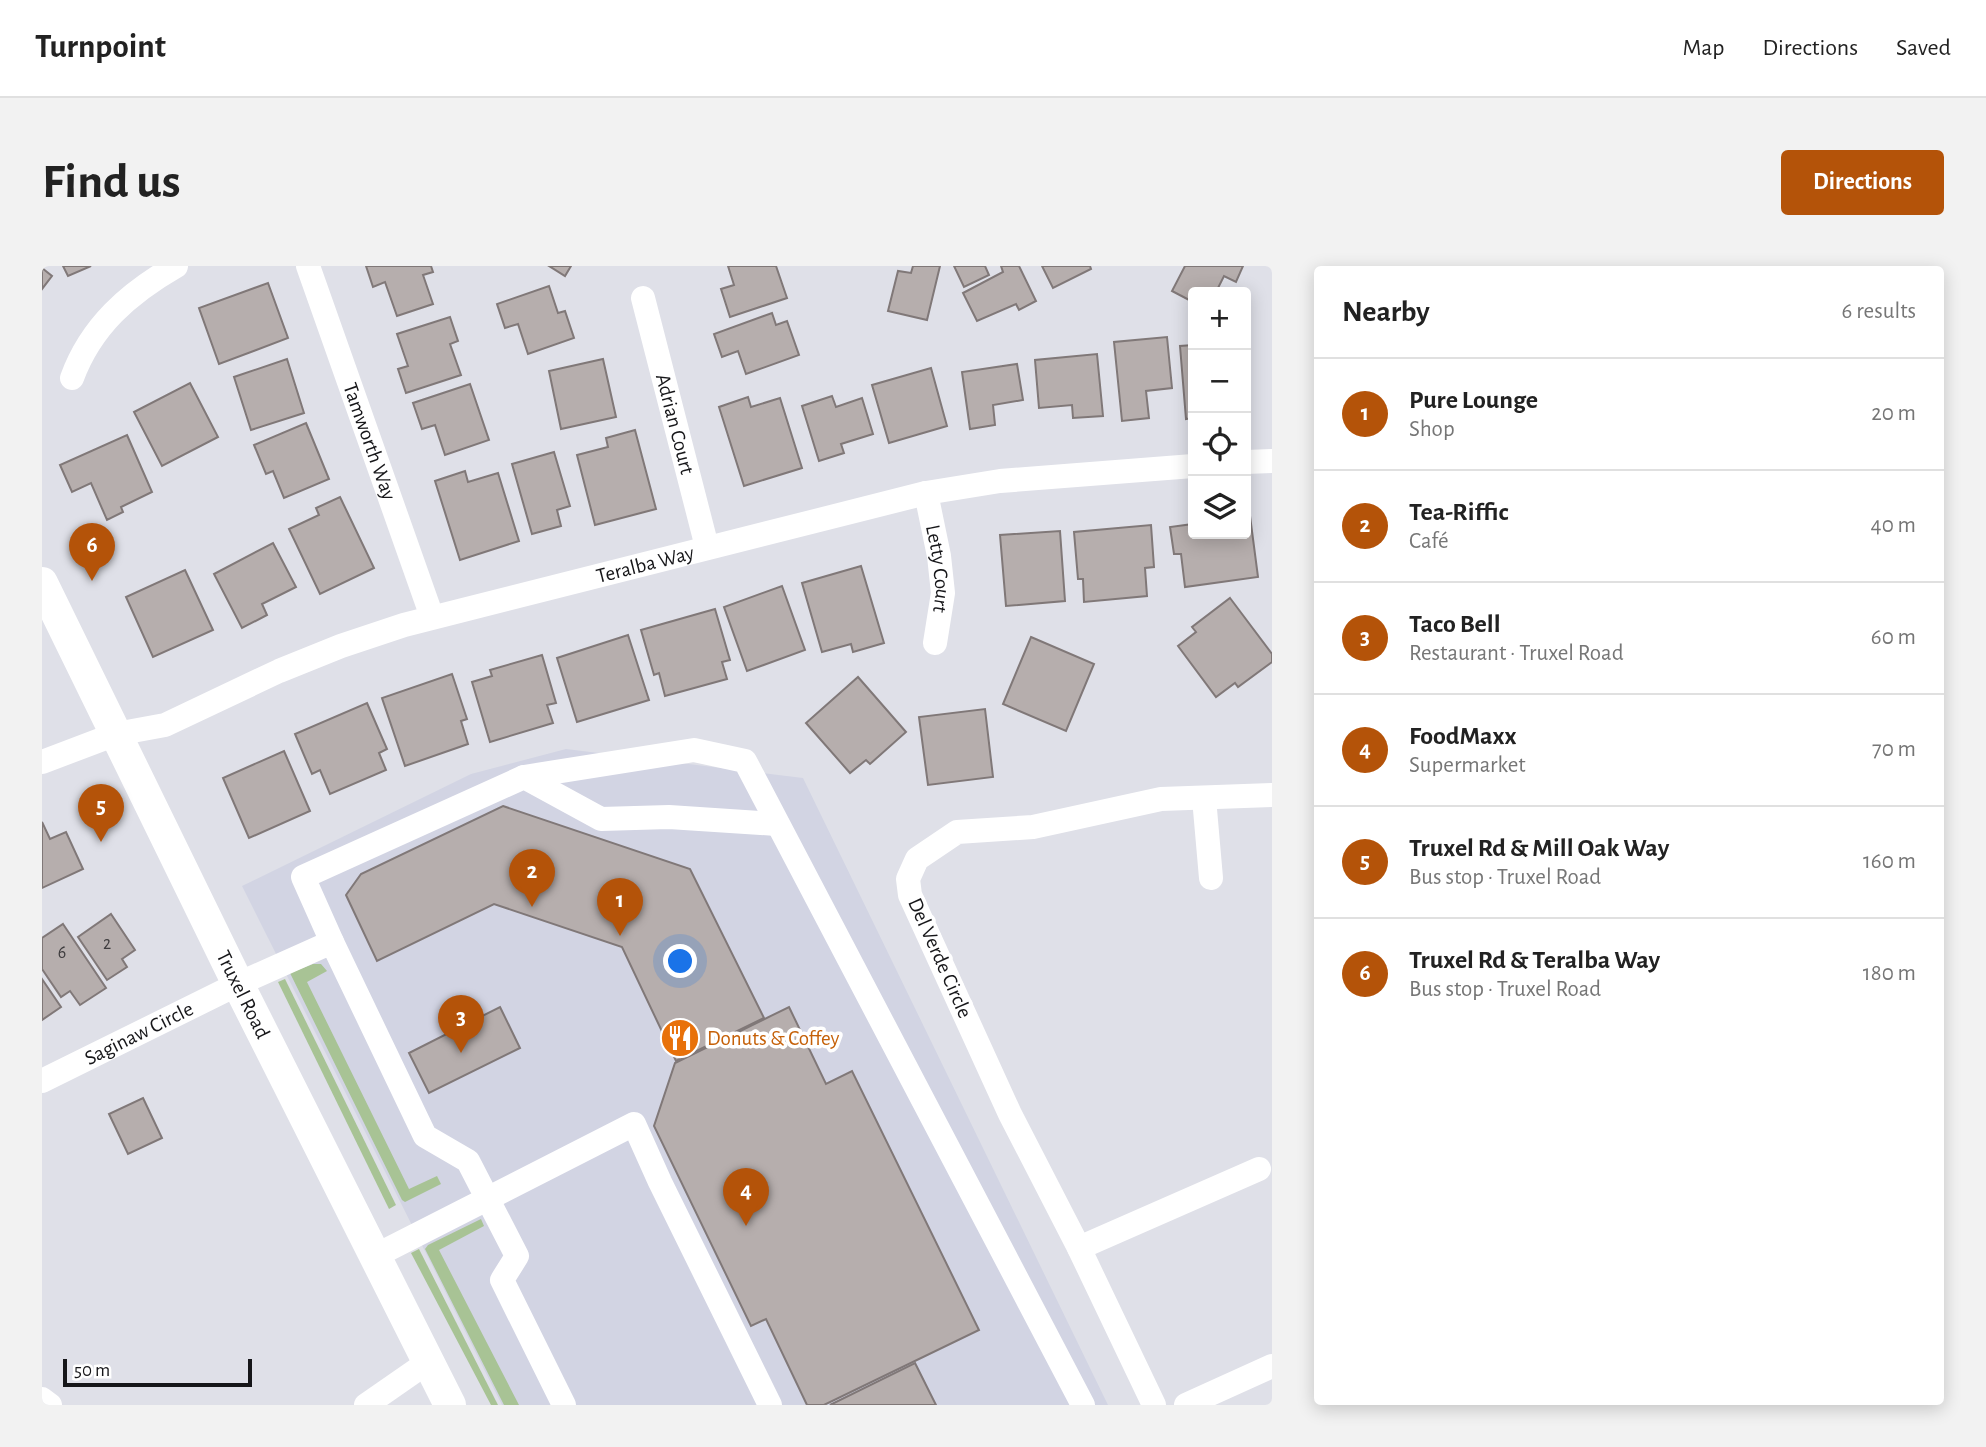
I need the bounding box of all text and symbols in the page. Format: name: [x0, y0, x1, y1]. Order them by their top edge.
text: Turnpoint: [35, 31, 166, 64]
text: Map: [1682, 36, 1724, 60]
text: Directions: [1762, 36, 1858, 60]
text: Saved: [1896, 36, 1951, 60]
button: Directions: [1781, 150, 1944, 215]
text: Find us: [42, 158, 181, 207]
map controls: [1188, 287, 1251, 539]
button: +: [1188, 287, 1251, 350]
text: Nearby: [1342, 297, 1430, 327]
text: 6 results: [1842, 300, 1916, 323]
button: −: [1188, 350, 1251, 413]
street label: Adrian Court: [652, 371, 698, 477]
street label: Tamworth Way: [340, 380, 400, 503]
text: Pure Lounge: [1409, 387, 1538, 413]
text: 1: [1361, 402, 1369, 425]
text: 20 m: [1871, 402, 1916, 425]
button: locate: [1188, 413, 1251, 476]
text: Shop: [1409, 418, 1455, 441]
button: layers: [1188, 476, 1251, 539]
text: Tea-Riffic: [1409, 499, 1508, 525]
text: 2: [1360, 514, 1370, 537]
text: 40 m: [1871, 514, 1916, 537]
pin: 6: [69, 523, 115, 581]
street label: Letty Court: [922, 523, 954, 615]
text: Café: [1409, 530, 1449, 553]
street label: Teralba Way: [594, 542, 696, 586]
text: Taco Bell: [1409, 611, 1500, 637]
text: 3: [1360, 626, 1370, 649]
text: 60 m: [1871, 626, 1916, 649]
text: Restaurant · Truxel Road: [1409, 642, 1624, 665]
text: FoodMaxx: [1409, 723, 1516, 749]
text: 4: [1359, 738, 1371, 761]
text: 70 m: [1872, 738, 1916, 761]
text: Supermarket: [1409, 754, 1526, 777]
pin: 5: [78, 784, 124, 842]
text: Truxel Rd & Mill Oak Way: [1409, 835, 1669, 861]
pin: 2: [509, 849, 555, 907]
text: 5: [1360, 850, 1370, 873]
text: 160 m: [1863, 850, 1916, 873]
text: Bus stop · Truxel Road: [1409, 866, 1601, 889]
pin: 1: [597, 878, 643, 936]
street label: Del Verde Circle: [904, 895, 976, 1021]
house number: 2: [103, 935, 111, 953]
house number: 6: [58, 944, 66, 962]
your location: [663, 944, 697, 978]
street label: Truxel Road: [213, 947, 274, 1042]
text: Truxel Rd & Teralba Way: [1409, 947, 1660, 973]
text: 6: [1359, 962, 1371, 985]
text: 180 m: [1863, 962, 1916, 985]
text: Bus stop · Truxel Road: [1409, 978, 1601, 1001]
pin: 3: [438, 995, 484, 1053]
street label: Saginaw Circle: [81, 997, 196, 1069]
restaurant icon: Donuts & Coffey: [659, 1017, 701, 1059]
place label: Donuts & Coffey: [707, 1028, 840, 1049]
pin: 4: [723, 1168, 769, 1226]
scale bar: [63, 1356, 252, 1388]
text: 50 m: [74, 1361, 110, 1380]

